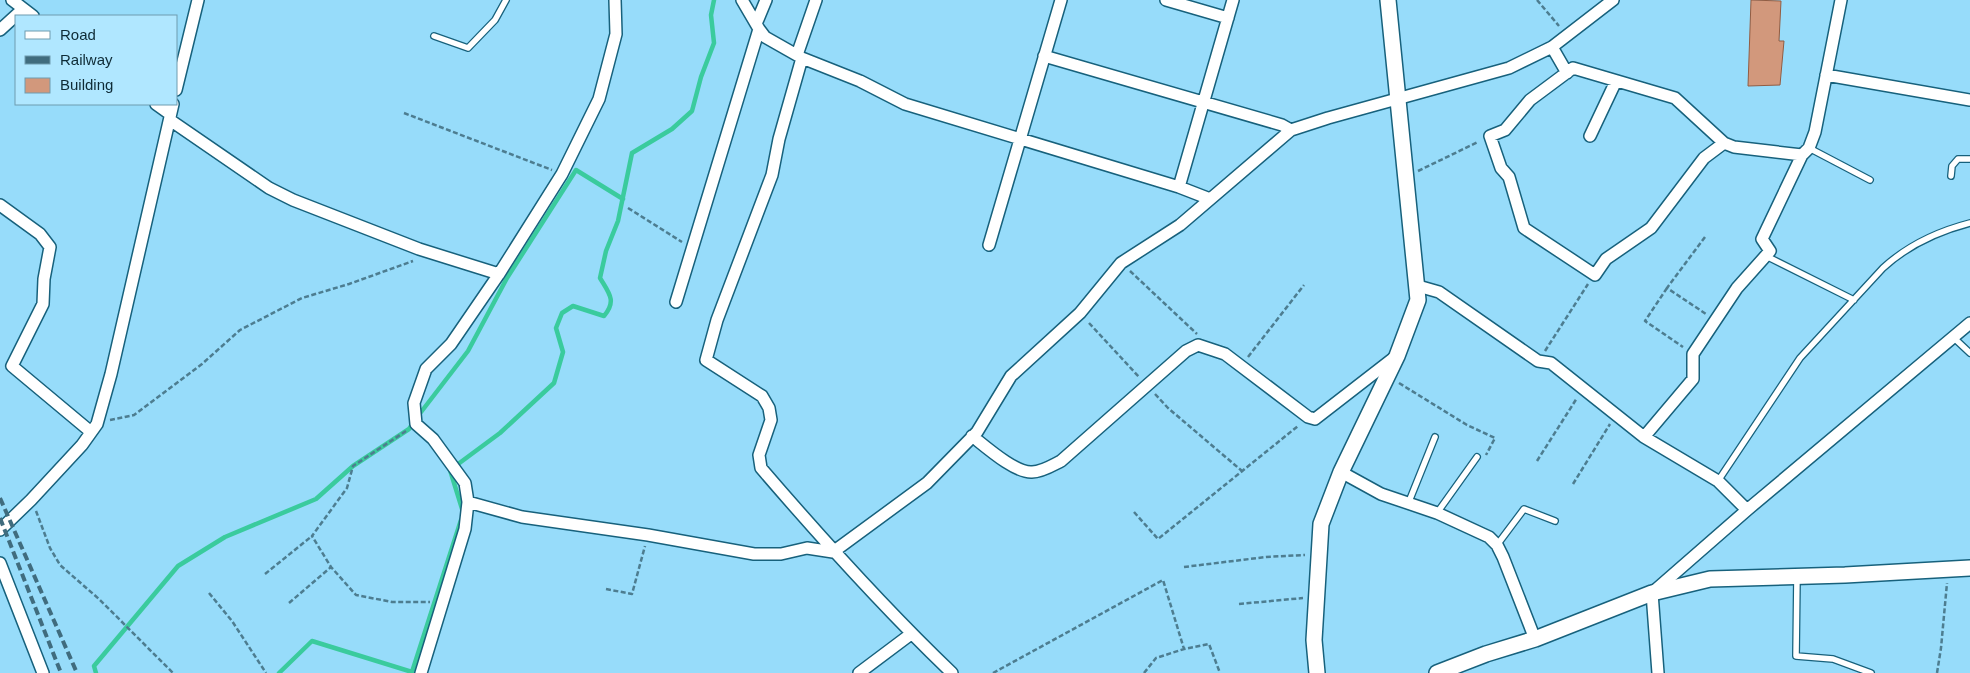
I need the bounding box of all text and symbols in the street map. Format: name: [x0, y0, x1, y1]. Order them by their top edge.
legend: [15, 15, 178, 105]
text: Road: [60, 26, 96, 43]
text: Railway: [60, 51, 113, 68]
text: Building: [60, 76, 113, 93]

